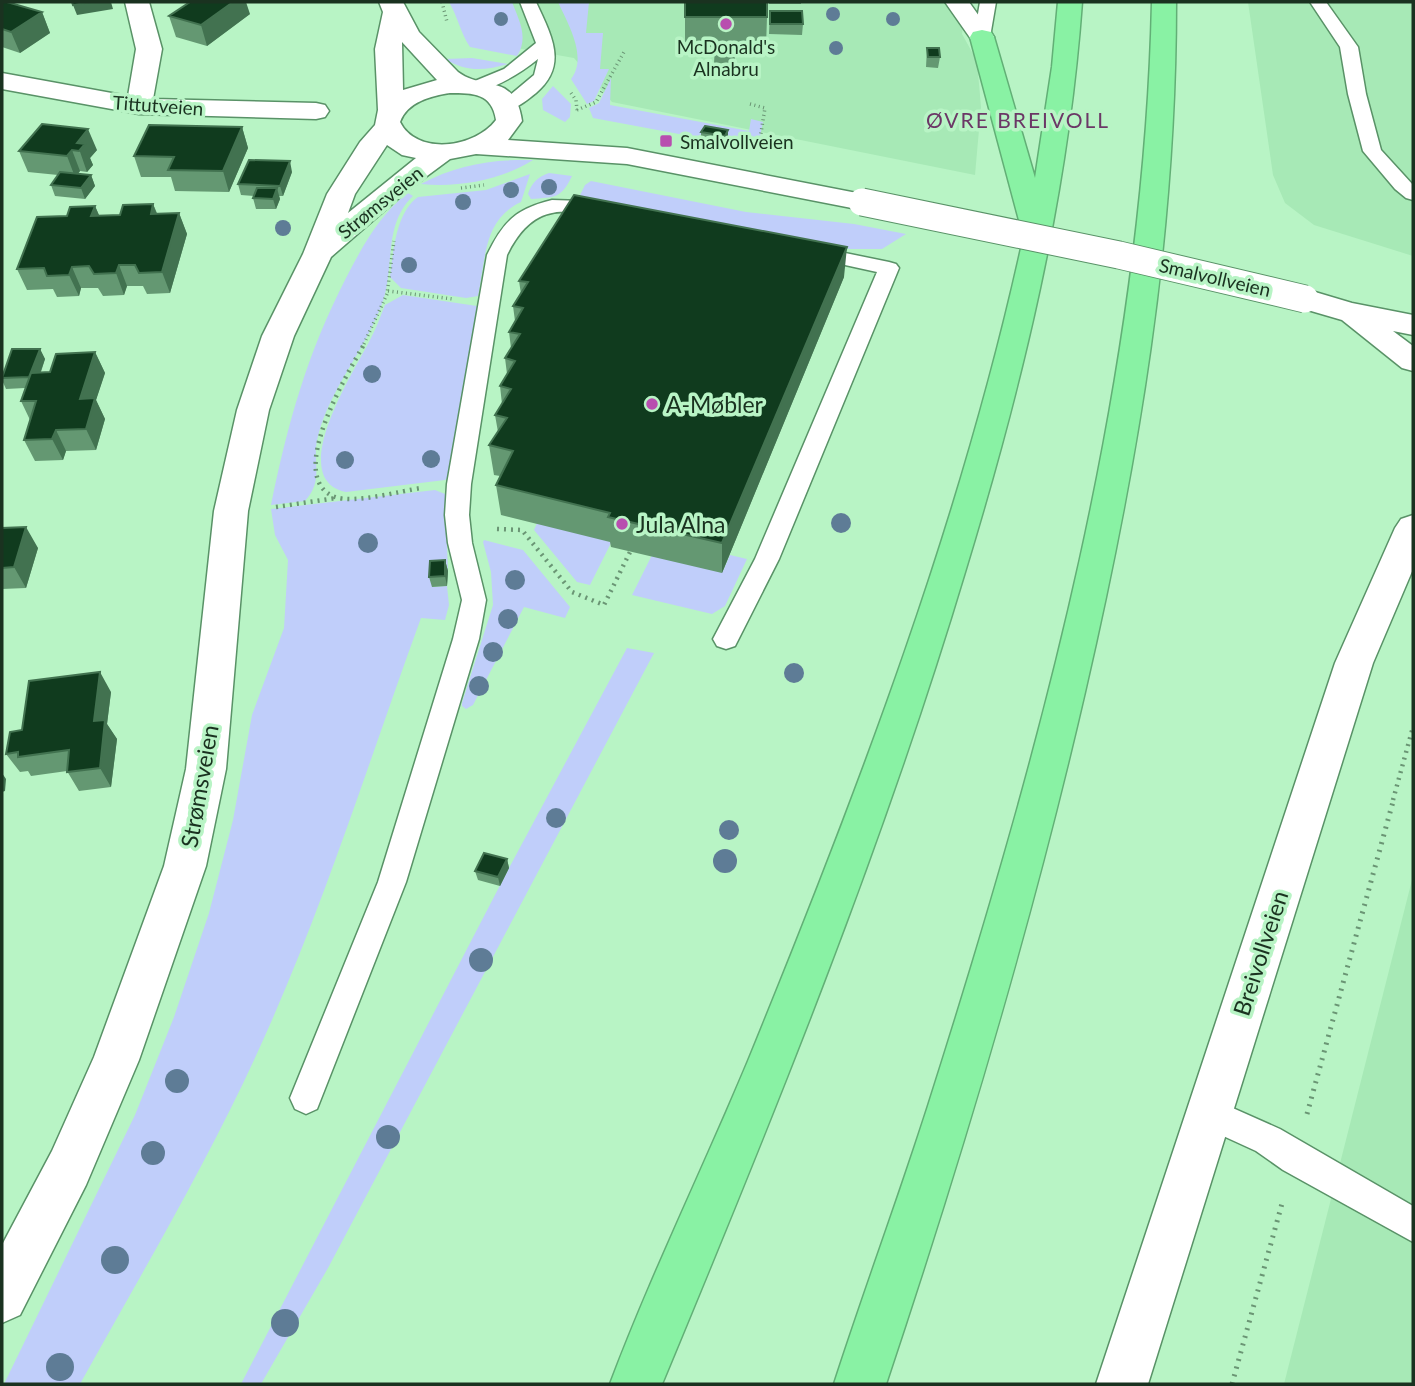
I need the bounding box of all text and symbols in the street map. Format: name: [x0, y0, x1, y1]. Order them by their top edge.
marker: McDonald's Alnabru: [718, 16, 734, 32]
place label: McDonald's Alnabru: [677, 35, 775, 80]
street label: Tittutveien: [112, 90, 204, 120]
district label: ØVRE BREIVOLL: [926, 107, 1110, 132]
place label: Smalvollveien: [680, 130, 794, 153]
marker: Smalvollveien: [658, 133, 674, 149]
street label: Strømsveien: [333, 161, 427, 243]
street label: Smalvollveien: [1157, 253, 1273, 301]
place label: A-Møbler: [666, 390, 764, 418]
marker: A-Møbler: [644, 396, 660, 412]
place label: Jula Alna: [636, 510, 725, 538]
marker: Jula Alna: [614, 516, 630, 532]
street label: Strømsveien: [174, 722, 224, 850]
street label: Breivollveien: [1227, 887, 1293, 1019]

